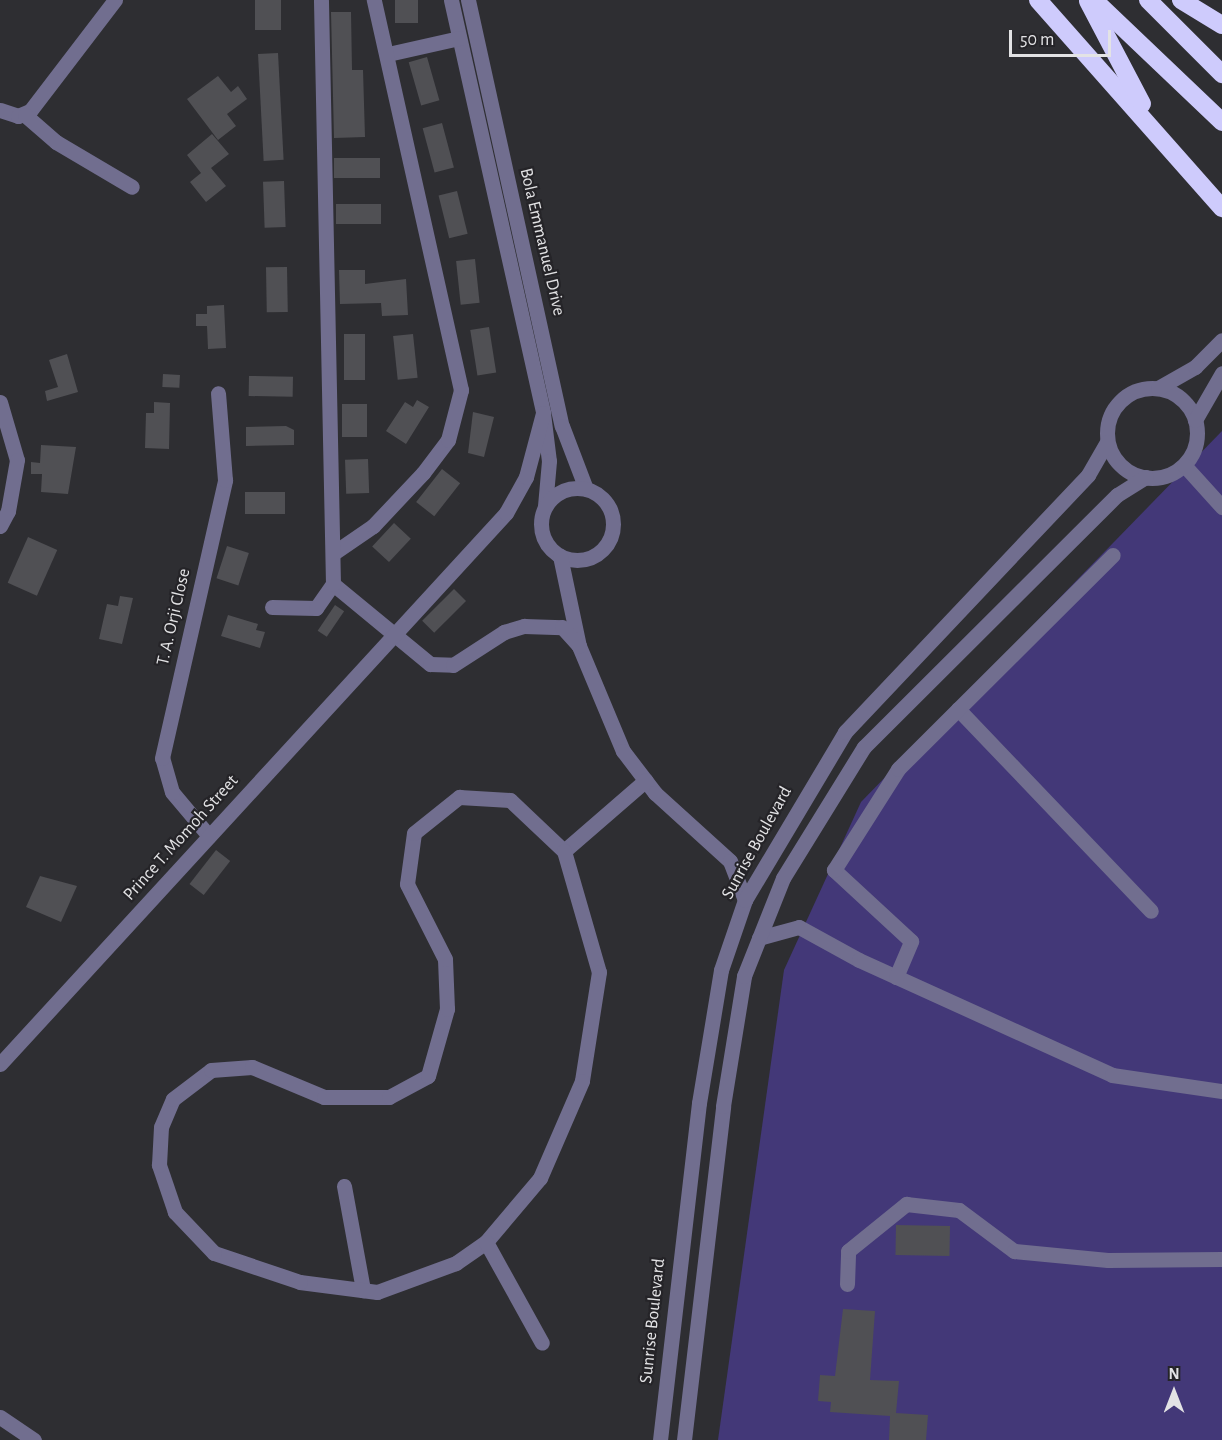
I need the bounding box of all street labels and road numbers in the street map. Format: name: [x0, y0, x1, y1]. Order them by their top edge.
street label: Bola Emmanuel Drive: [515, 166, 569, 318]
street label: T. A. Orji Close: [152, 566, 196, 668]
street label: Prince T. Momoh Street: [119, 771, 243, 905]
street label: Sunrise Boulevard: [717, 783, 797, 903]
street label: Sunrise Boulevard: [636, 1257, 670, 1385]

